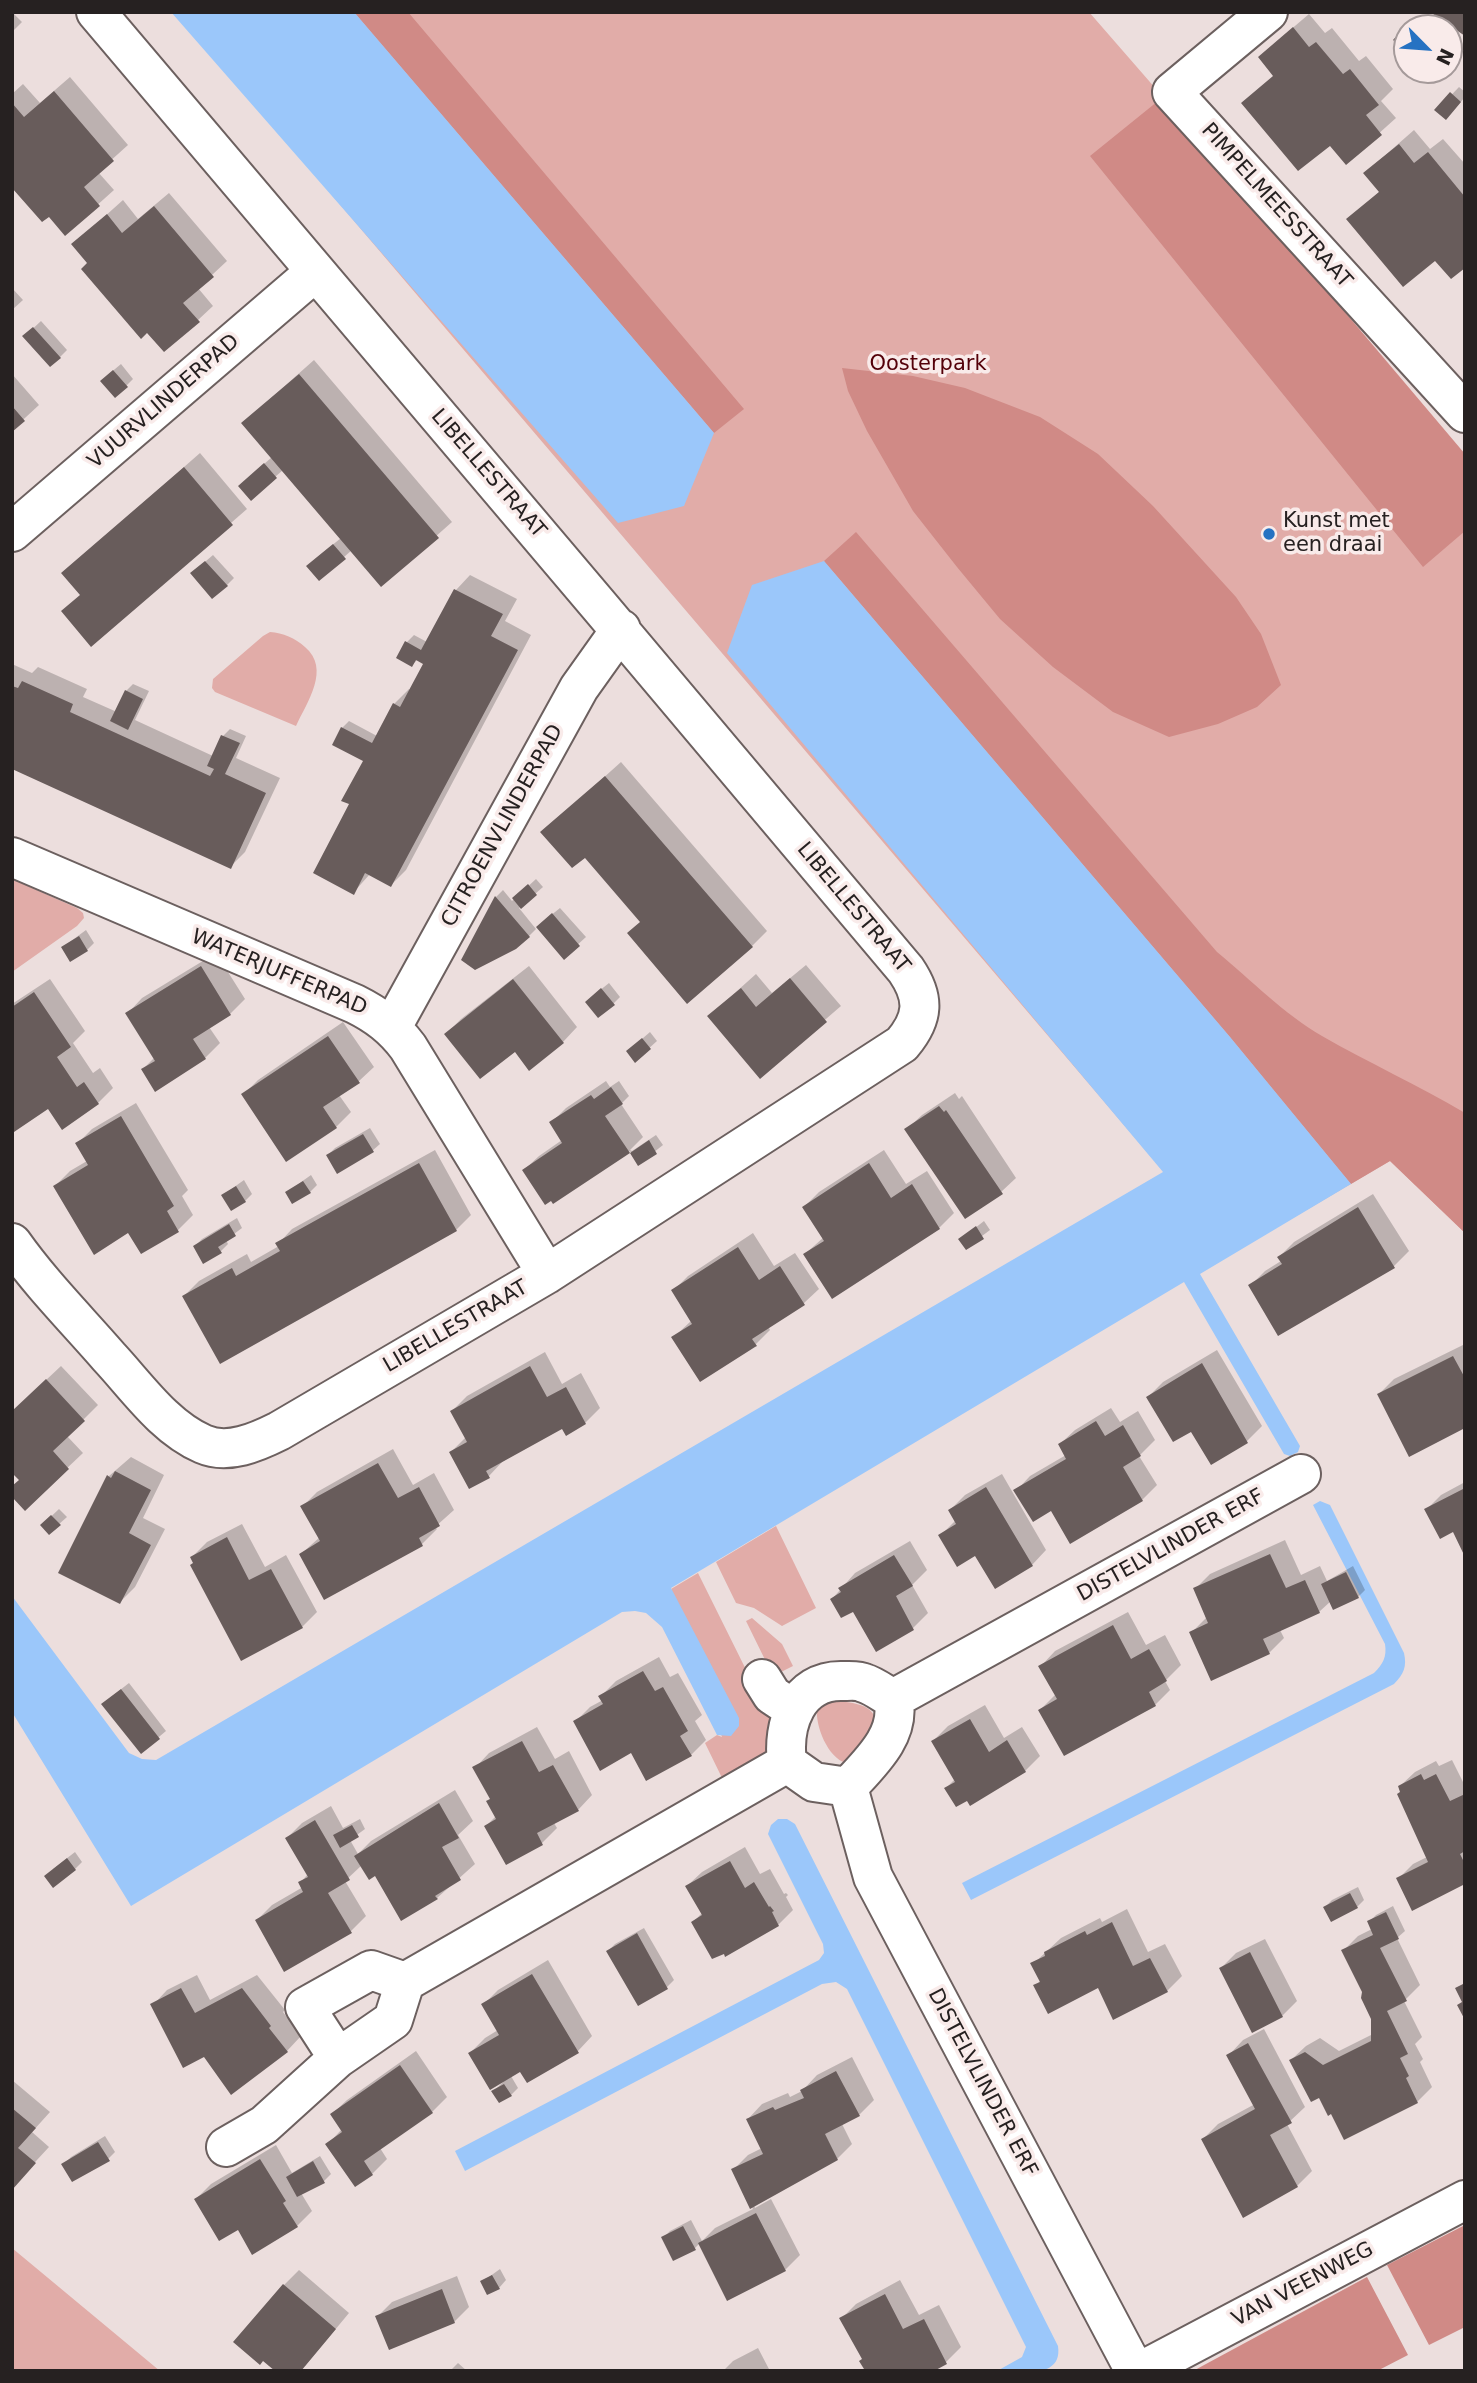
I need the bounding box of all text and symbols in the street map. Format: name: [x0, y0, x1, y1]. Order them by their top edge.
north arrow: [1393, 14, 1463, 84]
text: N: [1432, 45, 1459, 69]
street label: PIMPELMEESSTRAAT: [1195, 118, 1357, 294]
street label: VUURVLINDERPAD: [83, 329, 245, 475]
park label: Oosterpark: [869, 352, 987, 378]
street label: LIBELLESTRAAT: [425, 404, 551, 544]
place label: Kunst met een draai: [1283, 509, 1390, 559]
marker: Kunst met een draai: [1261, 526, 1277, 542]
street label: CITROENVLINDERPAD: [437, 720, 569, 932]
street label: LIBELLESTRAAT: [791, 838, 915, 978]
street label: WATERJUFFERPAD: [187, 925, 371, 1021]
street label: LIBELLESTRAAT: [379, 1275, 533, 1379]
street label: DISTELVLINDER ERF: [1073, 1484, 1269, 1608]
street label: DISTELVLINDER ERF: [922, 1984, 1042, 2182]
street label: VAN VEENWEG: [1228, 2237, 1378, 2333]

